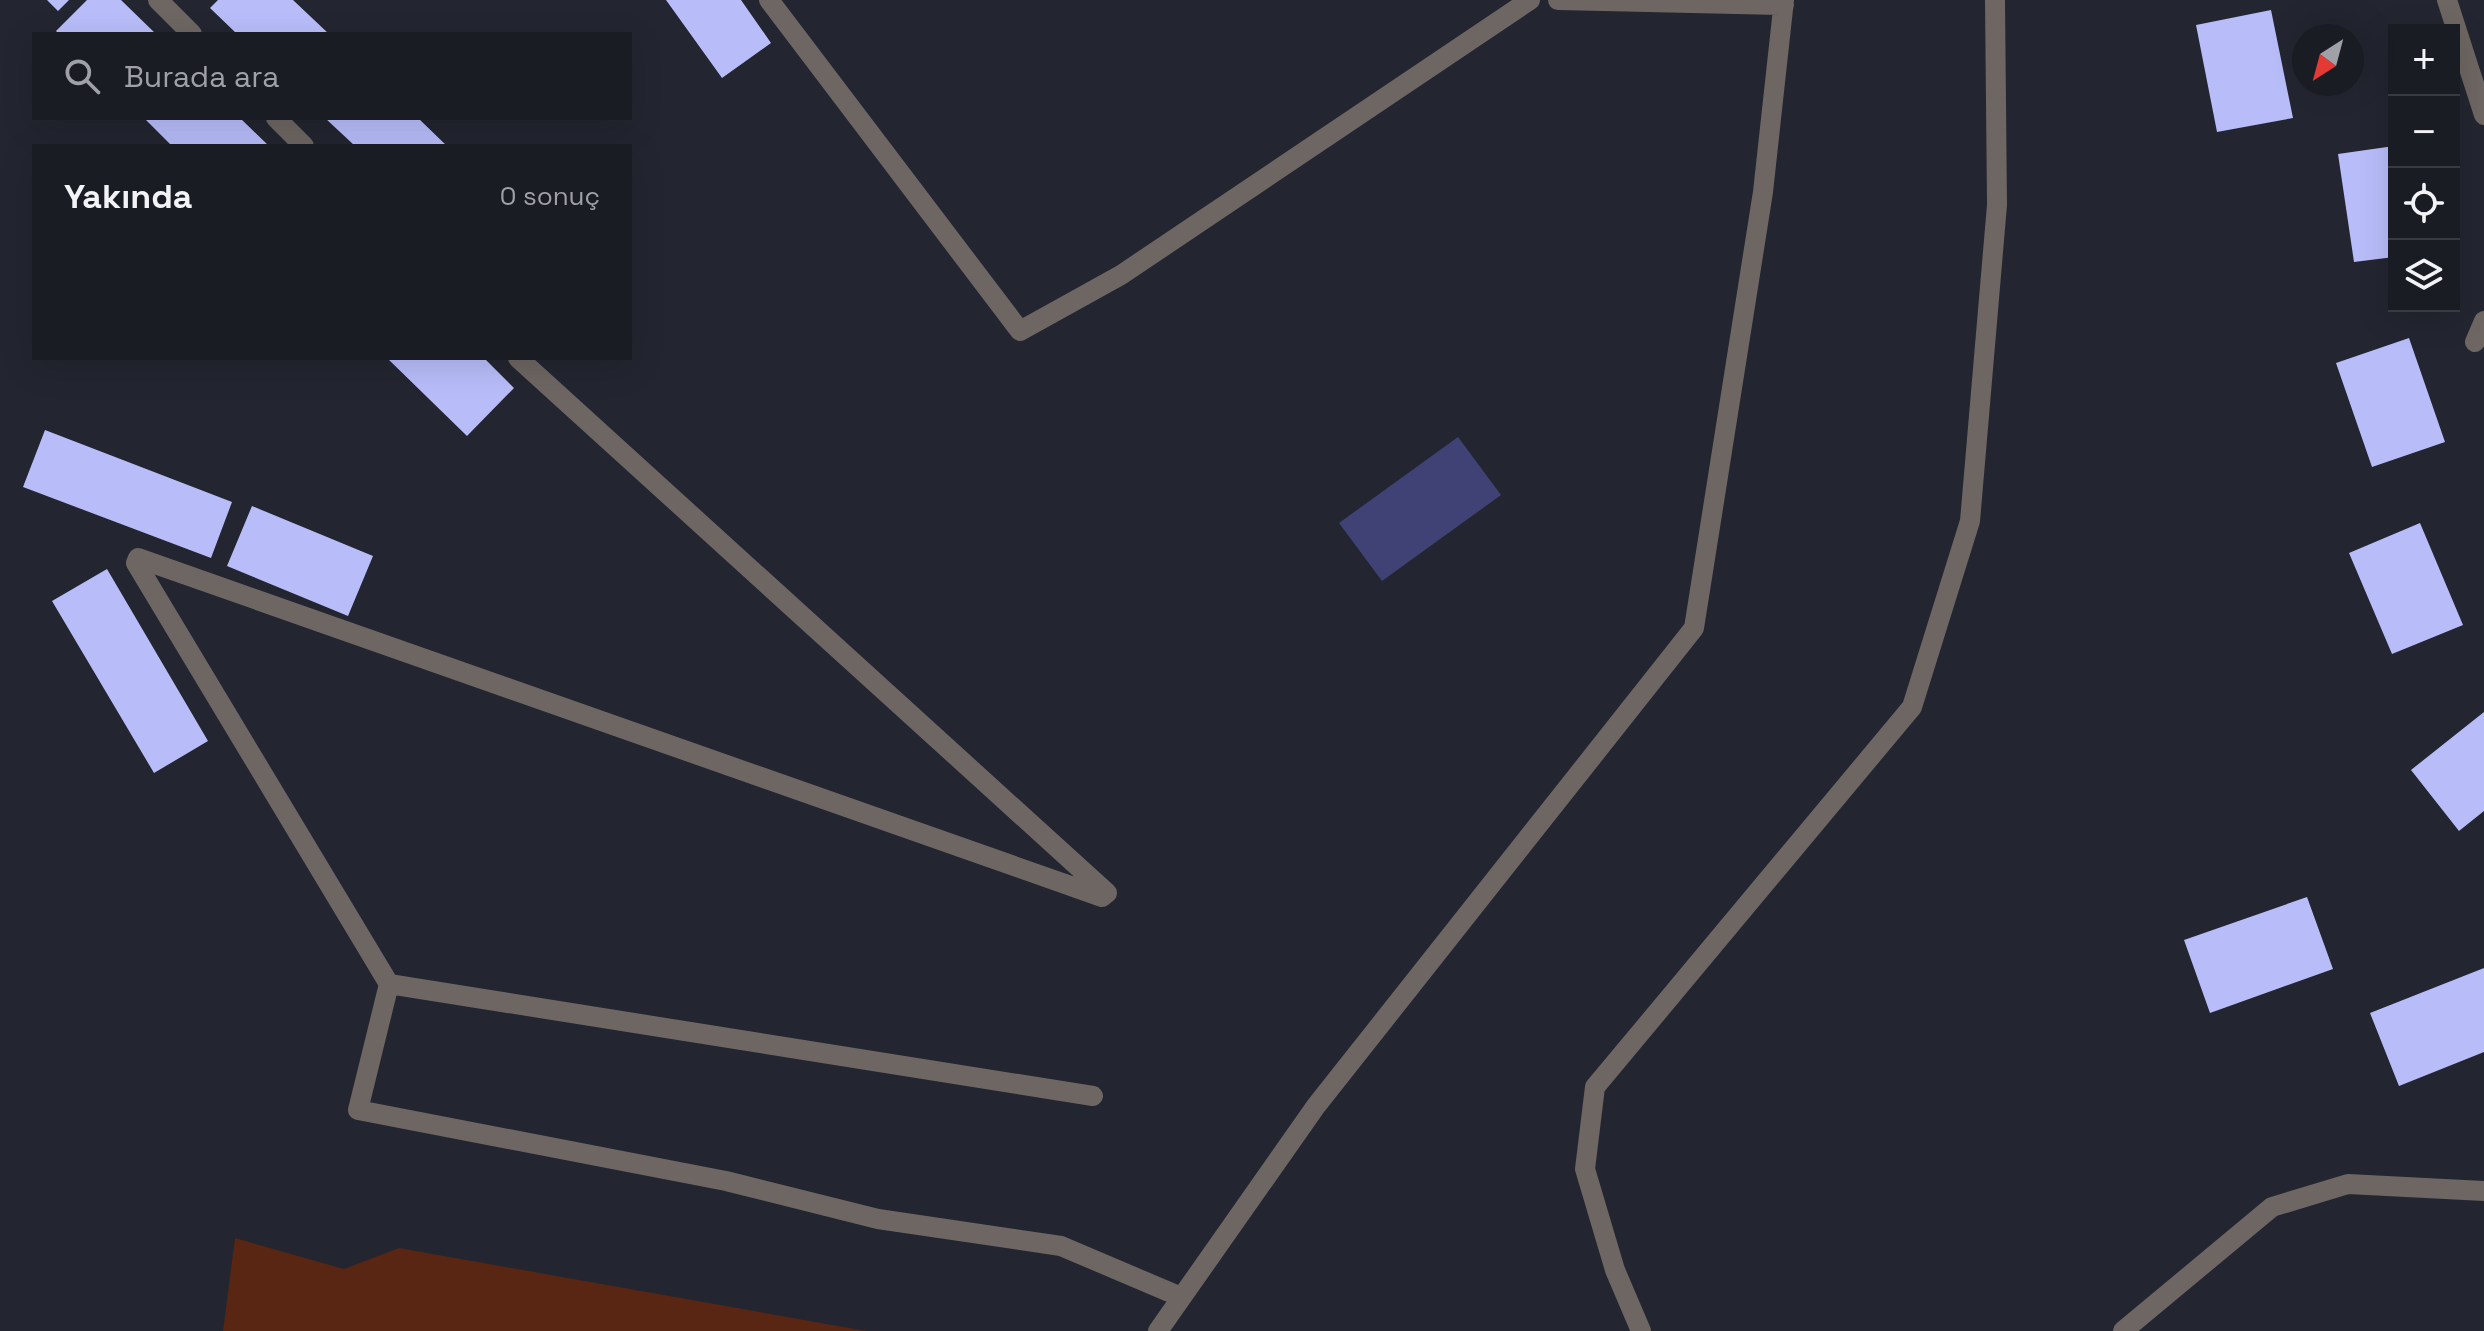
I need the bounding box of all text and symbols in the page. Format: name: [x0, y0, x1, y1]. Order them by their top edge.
north arrow: [2292, 24, 2364, 96]
map controls: [2388, 24, 2460, 312]
button: +: [2388, 24, 2460, 96]
search box: [32, 32, 632, 120]
icon: search: [60, 54, 104, 98]
text: Burada ara: [124, 57, 279, 96]
button: −: [2388, 96, 2460, 168]
button: locate: [2388, 168, 2460, 240]
text: Yakında: [64, 175, 193, 218]
text: 0 sonuç: [500, 179, 600, 213]
button: layers: [2388, 240, 2460, 312]

